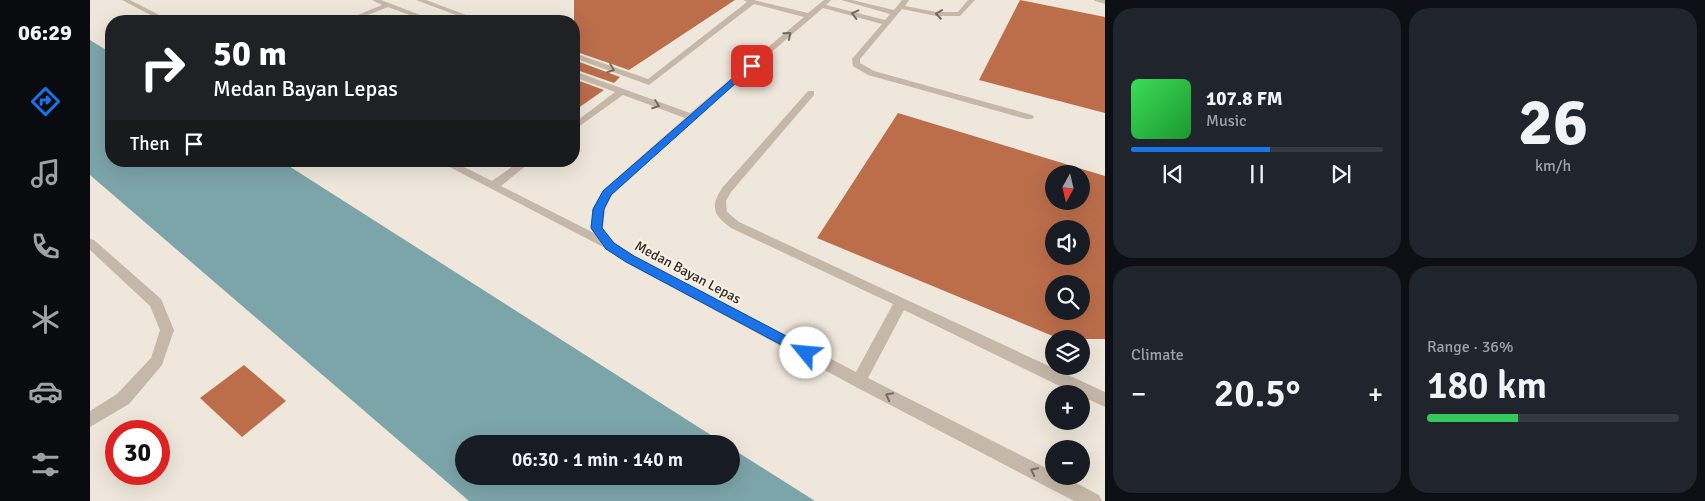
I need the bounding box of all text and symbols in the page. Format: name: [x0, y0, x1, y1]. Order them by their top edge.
one-way arrow: [850, 9, 859, 20]
one-way arrow: [935, 9, 943, 20]
text: 06:29: [18, 19, 72, 46]
text: 50 m: [213, 32, 287, 75]
one-way arrow: [782, 32, 791, 40]
icon: right: [130, 35, 195, 100]
pin: [731, 45, 773, 87]
icon: arrive: [738, 52, 766, 80]
one-way arrow: [607, 63, 615, 73]
text: Medan Bayan Lepas: [213, 75, 398, 102]
text: 26: [1518, 83, 1588, 163]
icon: directions: [28, 84, 63, 119]
text: 107.8 FM: [1206, 87, 1283, 111]
one-way arrow: [652, 99, 660, 109]
text: Music: [1206, 111, 1247, 131]
icon: arrive: [180, 130, 208, 158]
text: Then: [130, 132, 170, 156]
icon: music: [28, 156, 63, 191]
text: km/h: [1535, 156, 1571, 176]
icon: previous: [1159, 160, 1187, 188]
icon: pause: [1243, 160, 1271, 188]
icon: next: [1327, 160, 1355, 188]
north arrow: [1045, 165, 1090, 210]
map controls: [1045, 165, 1090, 485]
button: sound: [1045, 220, 1090, 265]
icon: phone: [28, 229, 63, 264]
street label: Medan Bayan Lepas: [632, 237, 744, 308]
button: search: [1045, 275, 1090, 320]
icon: climate: [28, 302, 63, 337]
position arrow: [779, 326, 831, 378]
button: layers: [1045, 330, 1090, 375]
text: Range · 36%: [1427, 337, 1513, 357]
text: Climate: [1131, 345, 1184, 365]
text: 180 km: [1427, 362, 1547, 409]
text: 20.5°: [1214, 370, 1300, 417]
icon: car: [28, 374, 63, 409]
text: −: [1131, 377, 1146, 411]
text: +: [1368, 377, 1383, 411]
button: +: [1045, 385, 1090, 430]
one-way arrow: [886, 392, 895, 402]
speed limit sign: 30: [105, 420, 170, 485]
button: −: [1045, 440, 1090, 485]
icon: filters: [28, 447, 63, 482]
text: 06:30 · 1 min · 140 m: [512, 448, 683, 472]
one-way arrow: [1030, 467, 1039, 477]

